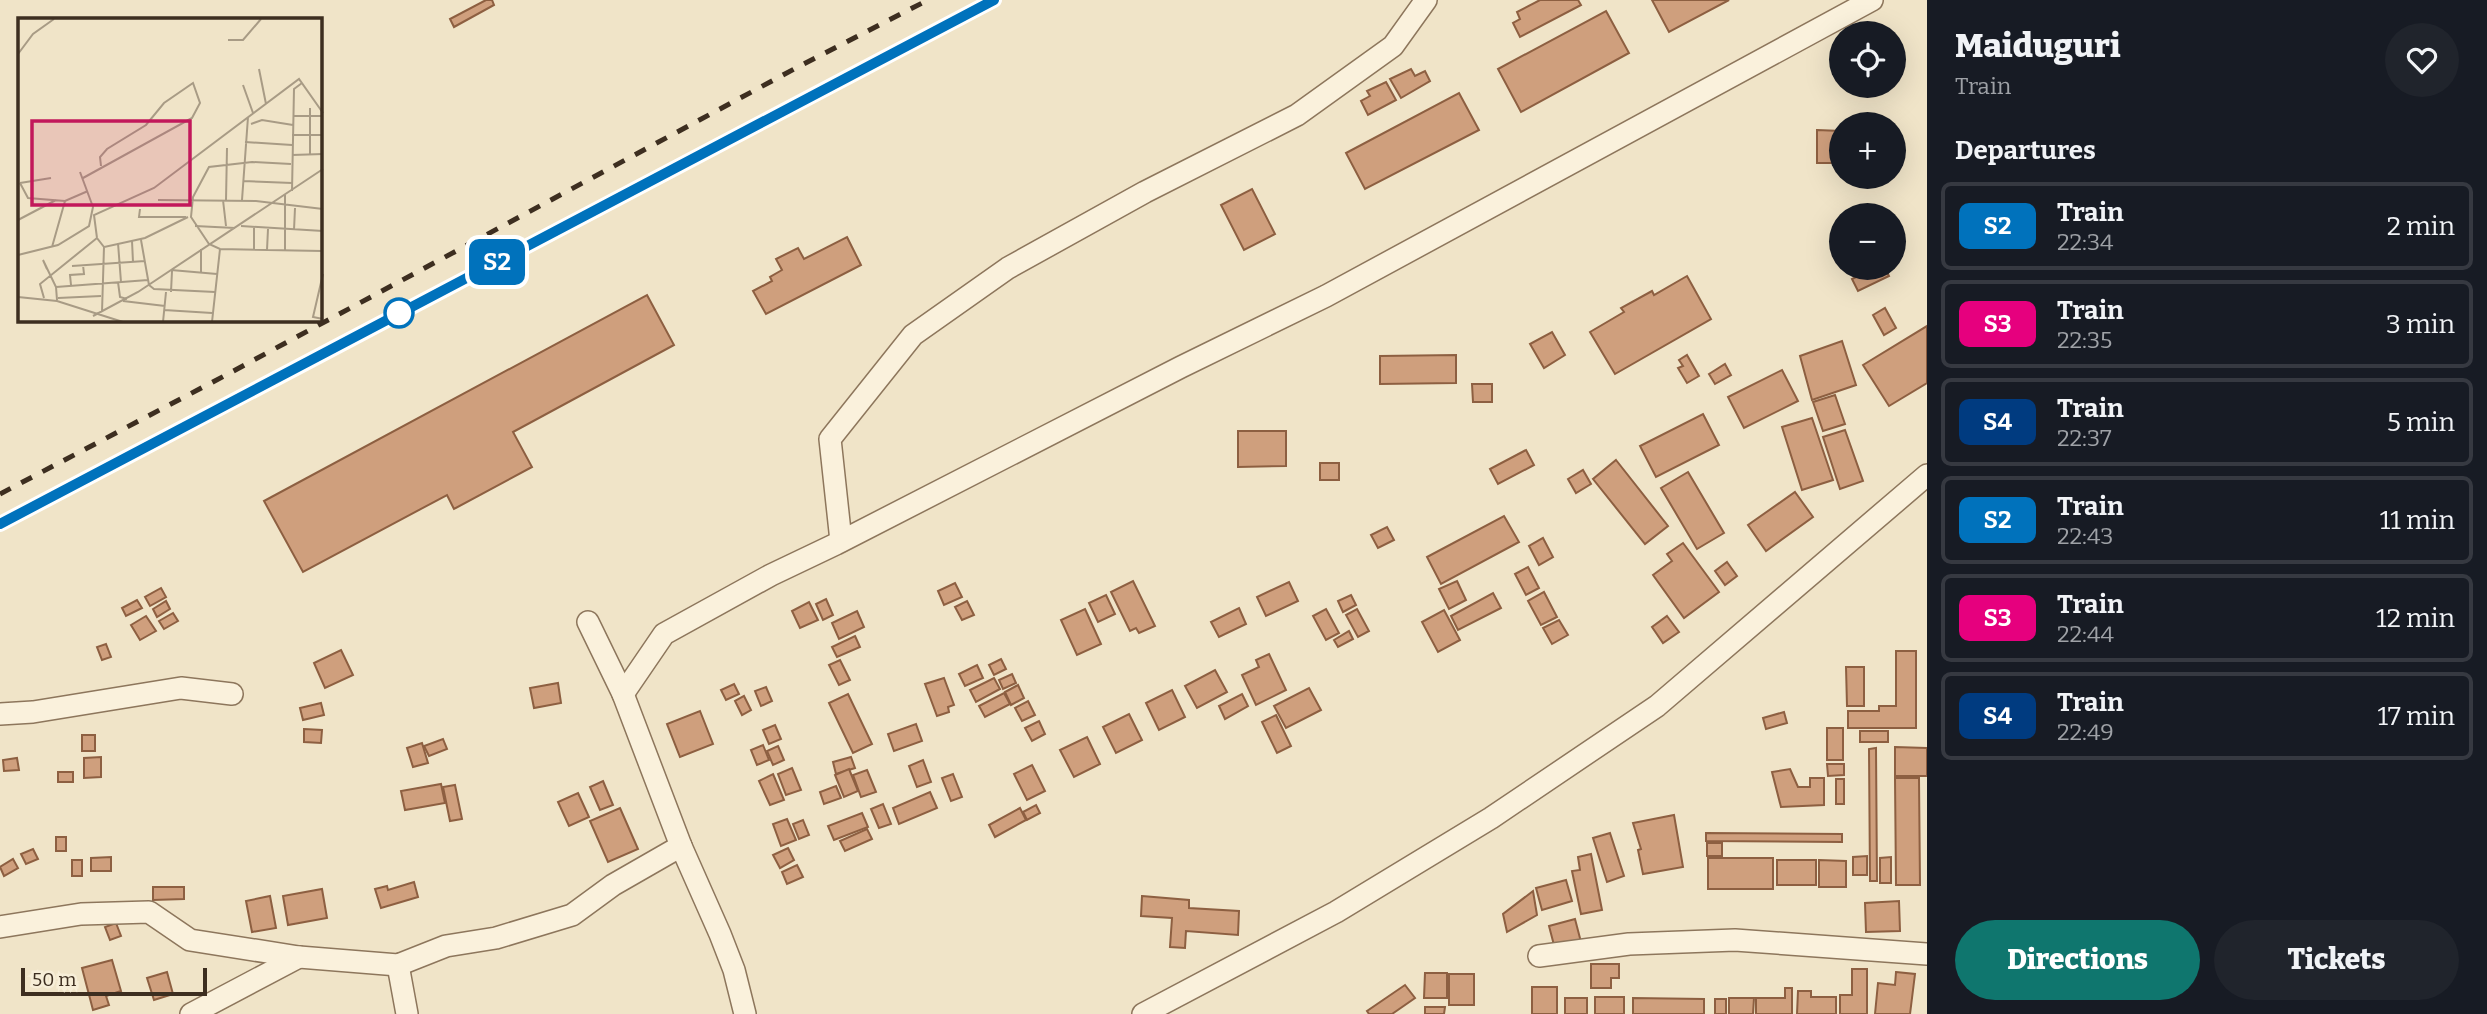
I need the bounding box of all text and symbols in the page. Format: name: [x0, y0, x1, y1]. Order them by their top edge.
inset map: [18, 18, 322, 322]
map controls: [1829, 21, 1906, 280]
button: locate: [1829, 21, 1906, 98]
button: heart: [2385, 23, 2459, 97]
text: Maiduguri: [1955, 26, 2121, 66]
text: Train: [1955, 72, 2011, 100]
button: +: [1829, 112, 1906, 189]
text: Departures: [1955, 135, 2096, 166]
text: Train: [2057, 197, 2124, 228]
button: −: [1829, 203, 1906, 280]
text: 2 min: [2387, 211, 2455, 242]
text: S2: [1984, 212, 2011, 240]
text: 22:34: [2057, 228, 2113, 256]
line badge: S2: [466, 239, 528, 285]
text: S2: [483, 248, 511, 276]
text: Train: [2057, 295, 2124, 326]
unlabelled marker: [384, 298, 414, 328]
text: 3 min: [2386, 309, 2455, 340]
text: S3: [1983, 310, 2012, 338]
text: 22:35: [2057, 326, 2112, 354]
text: Train: [2057, 393, 2124, 424]
text: 5 min: [2387, 407, 2455, 438]
text: S4: [1983, 408, 2012, 436]
text: 22:37: [2057, 424, 2112, 452]
text: Train: [2057, 491, 2124, 522]
text: 11 min: [2380, 505, 2455, 536]
text: S2: [1984, 506, 2011, 534]
text: 22:43: [2057, 522, 2113, 550]
text: Train: [2057, 589, 2124, 620]
text: 12 min: [2376, 603, 2455, 634]
text: S3: [1983, 604, 2012, 632]
text: 22:44: [2057, 620, 2114, 648]
text: Train: [2057, 687, 2124, 718]
text: 17 min: [2377, 701, 2455, 732]
text: S4: [1983, 702, 2012, 730]
text: 22:49: [2057, 718, 2114, 746]
button: Directions: [1955, 920, 2200, 1000]
button: Tickets: [2214, 920, 2459, 1000]
scale bar: [21, 965, 206, 997]
text: 50 m: [32, 968, 76, 991]

